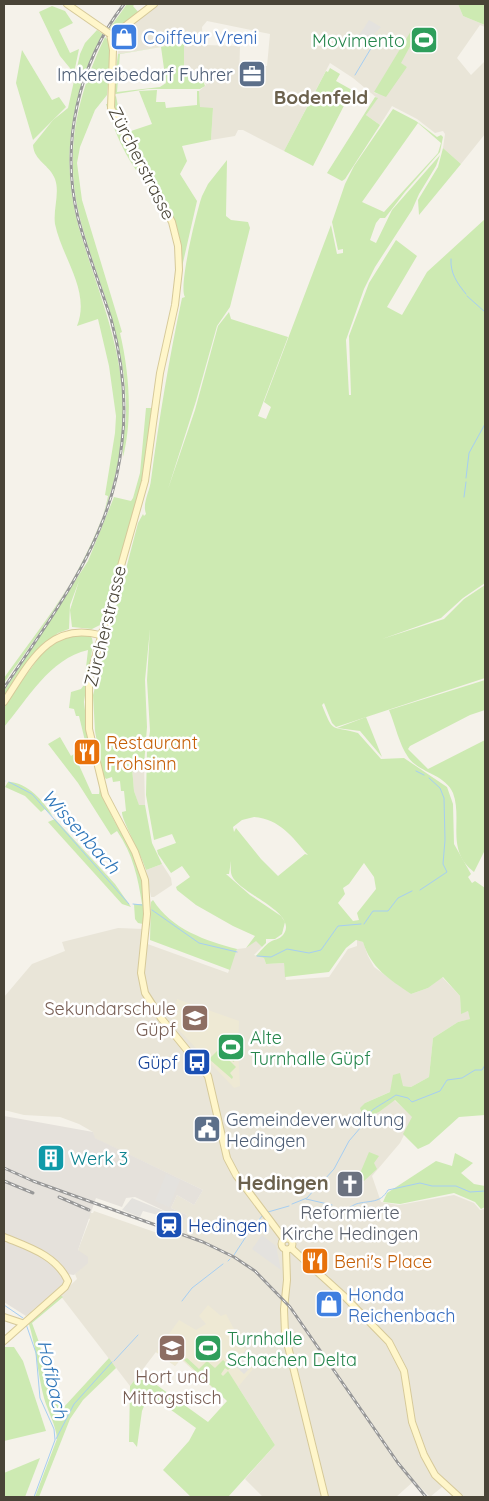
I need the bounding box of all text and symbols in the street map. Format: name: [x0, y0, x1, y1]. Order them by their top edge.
shop icon: Coiffeur Vreni: [109, 22, 139, 52]
sports icon: Movimento: [409, 25, 439, 55]
place label: Coiffeur Vreni: [143, 26, 257, 49]
place label: Movimento: [312, 29, 405, 52]
office icon: Imkereibedarf Fuhrer: [237, 59, 267, 89]
place label: Imkereibedarf Fuhrer: [57, 63, 233, 86]
district label: Bodenfeld: [274, 85, 368, 109]
street label: Zürcherstrasse: [104, 102, 180, 224]
street label: Zürcherstrasse: [79, 563, 131, 689]
place label: Restaurant Frohsinn: [106, 731, 198, 775]
restaurant icon: Restaurant Frohsinn: [72, 737, 102, 767]
water label: Wissenbach: [37, 784, 126, 879]
place label: Sekundarschule Güpf: [44, 997, 177, 1041]
school or university icon: Sekundarschule Güpf: [180, 1003, 210, 1033]
place label: Alte Turnhalle Güpf: [250, 1026, 371, 1070]
sports icon: Alte Turnhalle Güpf: [216, 1032, 246, 1062]
bus stop icon: Güpf: [182, 1047, 212, 1077]
place label: Güpf: [138, 1051, 179, 1074]
place label: Gemeindeverwaltung Hedingen: [226, 1108, 405, 1152]
public building icon: Gemeindeverwaltung Hedingen: [192, 1114, 222, 1144]
building icon: Werk 3: [36, 1143, 66, 1173]
place label: Werk 3: [70, 1147, 128, 1170]
church icon: Reformierte Kirche Hedingen: [335, 1169, 365, 1199]
district label: Hedingen: [237, 1170, 329, 1195]
place label: Reformierte Kirche Hedingen: [282, 1201, 418, 1245]
station icon: Hedingen: [154, 1210, 184, 1240]
place label: Hedingen: [188, 1214, 268, 1237]
restaurant icon: Beni's Place: [300, 1246, 330, 1276]
place label: Beni's Place: [334, 1250, 432, 1273]
place label: Honda Reichenbach: [348, 1283, 455, 1327]
shop icon: Honda Reichenbach: [314, 1289, 344, 1319]
place label: Turnhalle Schachen Delta: [227, 1327, 357, 1371]
school or university icon: Hort und Mittagstisch: [157, 1333, 187, 1363]
sports icon: Turnhalle Schachen Delta: [193, 1333, 223, 1363]
water label: Hofibach: [32, 1337, 74, 1422]
place label: Hort und Mittagstisch: [122, 1365, 222, 1409]

